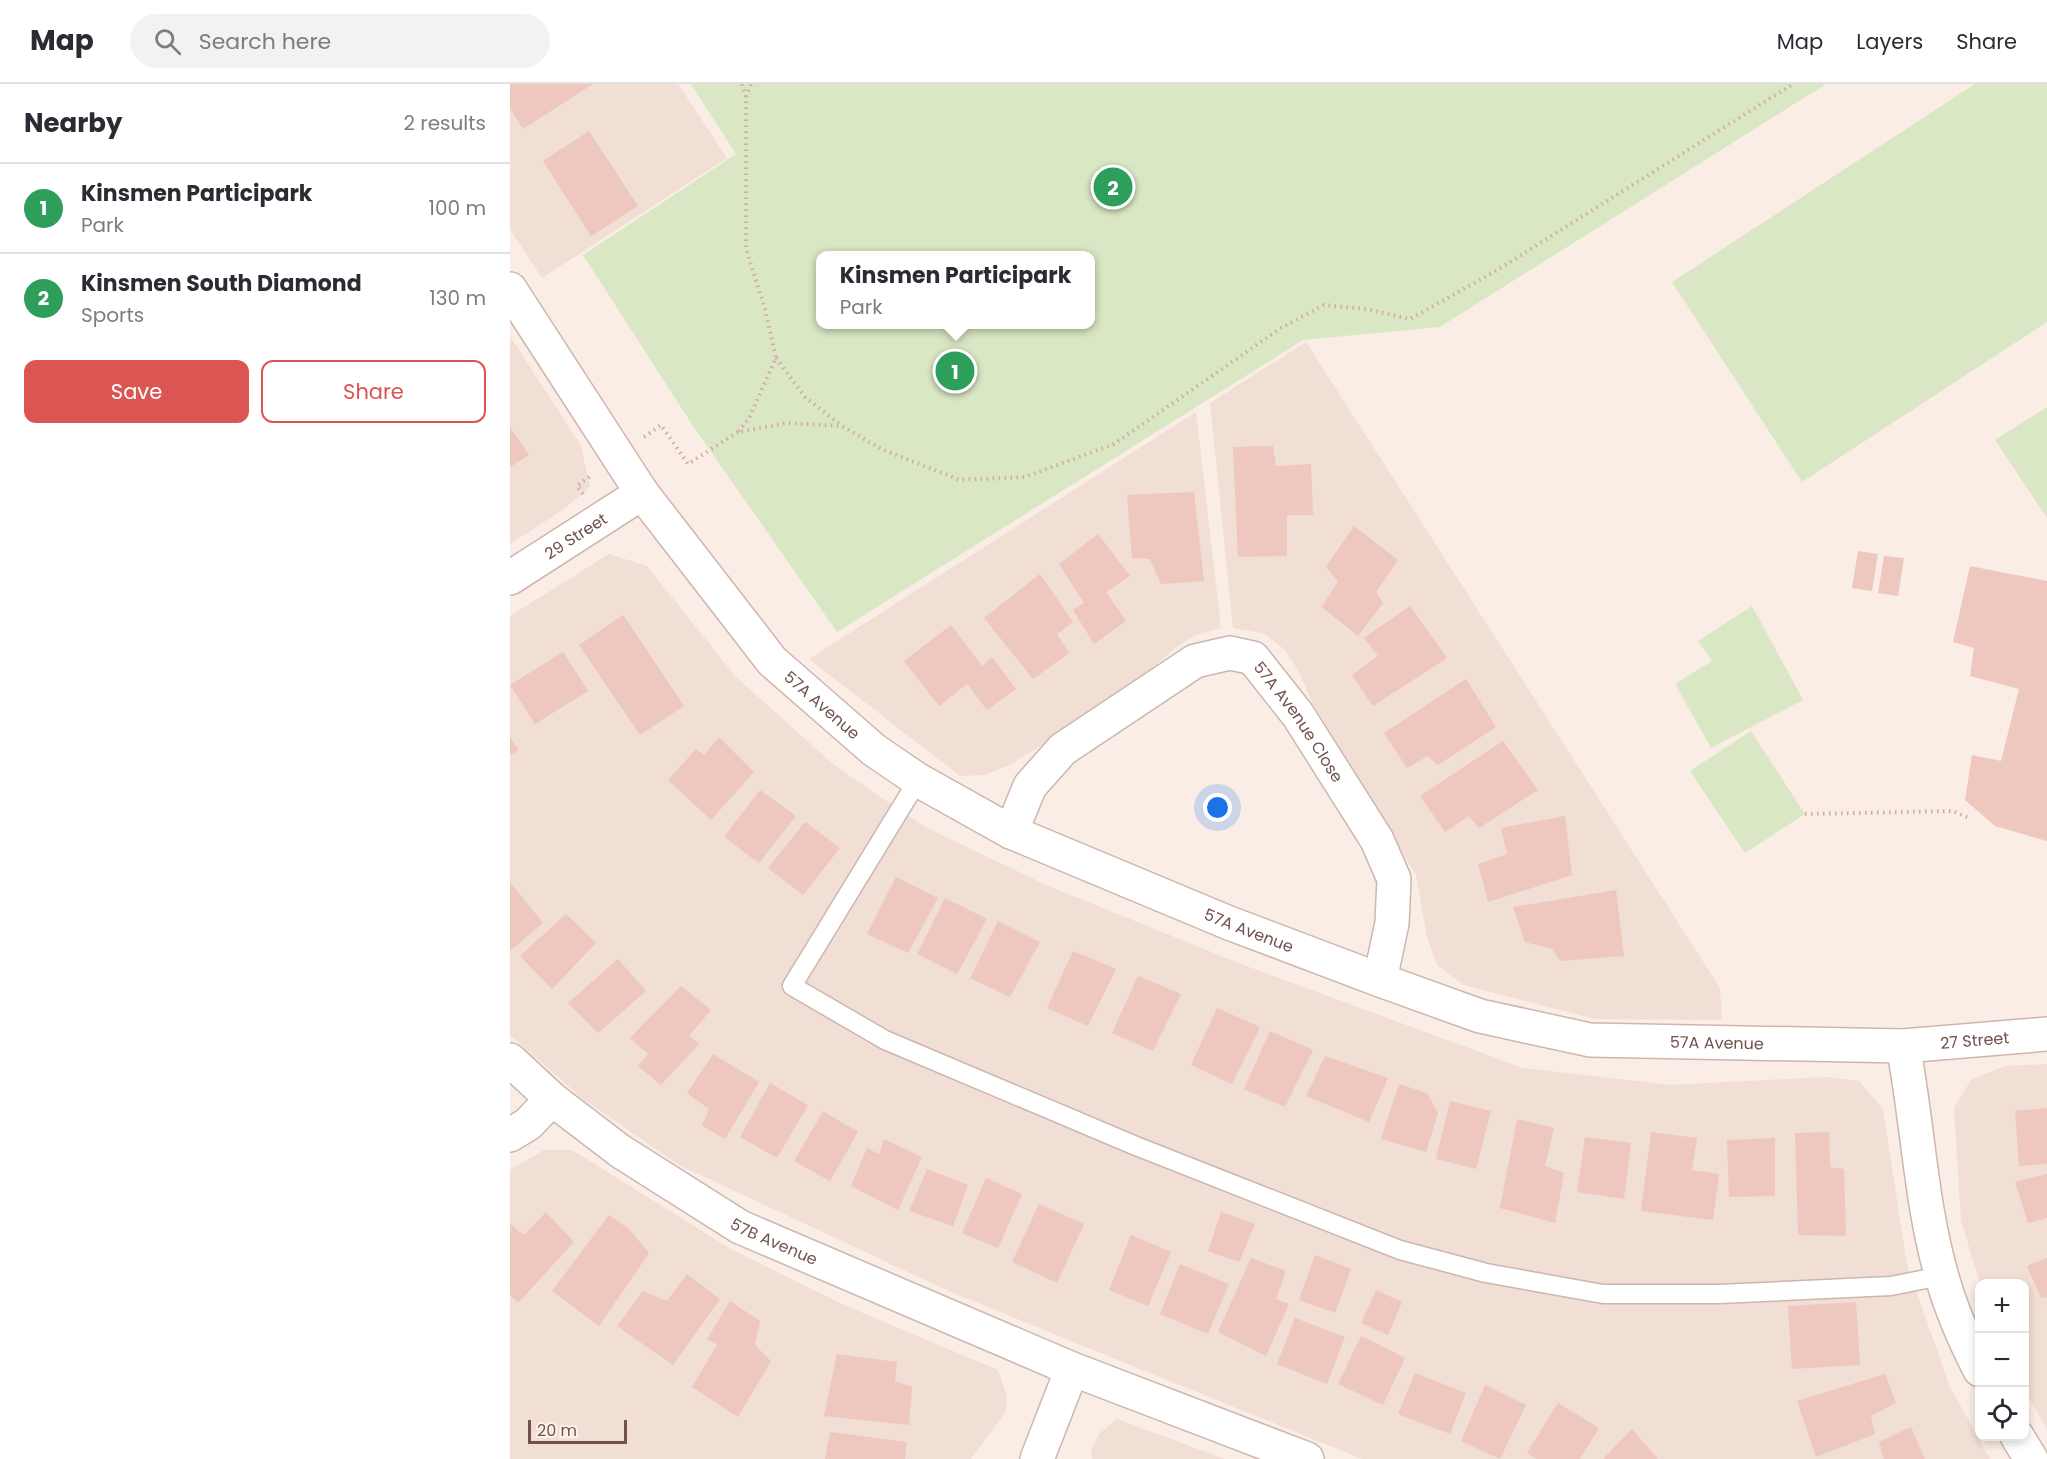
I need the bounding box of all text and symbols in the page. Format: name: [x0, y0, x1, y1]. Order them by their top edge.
search box: [130, 14, 550, 68]
text: Map: [30, 21, 94, 60]
icon: search: [151, 25, 184, 58]
text: Search here: [199, 26, 331, 57]
text: Map: [1777, 27, 1823, 56]
text: Layers: [1856, 27, 1923, 56]
text: Share: [1956, 27, 2017, 56]
text: Nearby: [24, 105, 122, 141]
text: 2 results: [403, 109, 486, 137]
pin: 2: [1094, 164, 1132, 210]
text: Kinsmen Participark: [81, 178, 312, 209]
text: 1: [40, 194, 47, 222]
text: 100 m: [429, 194, 486, 222]
text: Park: [81, 211, 124, 239]
popup: [816, 251, 1095, 329]
text: Kinsmen Participark: [840, 260, 1071, 291]
text: Kinsmen South Diamond: [81, 268, 362, 299]
text: 2: [38, 284, 49, 312]
text: 130 m: [429, 284, 486, 312]
text: Park: [840, 293, 883, 321]
text: Sports: [81, 301, 144, 329]
pin: 1: [936, 348, 974, 394]
button: Save: [24, 360, 249, 423]
button: Share: [261, 360, 486, 423]
street label: 29 Street: [540, 507, 612, 565]
street label: 57A Avenue Close: [1248, 656, 1349, 787]
street label: 57A Avenue: [779, 665, 865, 744]
your location: [1203, 793, 1232, 822]
street label: 57A Avenue: [1201, 902, 1297, 958]
street label: 27 Street: [1939, 1026, 2010, 1054]
street label: 57A Avenue: [1670, 1030, 1764, 1055]
street label: 57B Avenue: [726, 1212, 821, 1270]
map controls: [1975, 1279, 2029, 1441]
button: +: [1975, 1279, 2029, 1333]
button: −: [1975, 1333, 2029, 1387]
button: locate: [1975, 1387, 2029, 1441]
scale bar: [528, 1417, 627, 1444]
text: 20 m: [537, 1419, 577, 1442]

